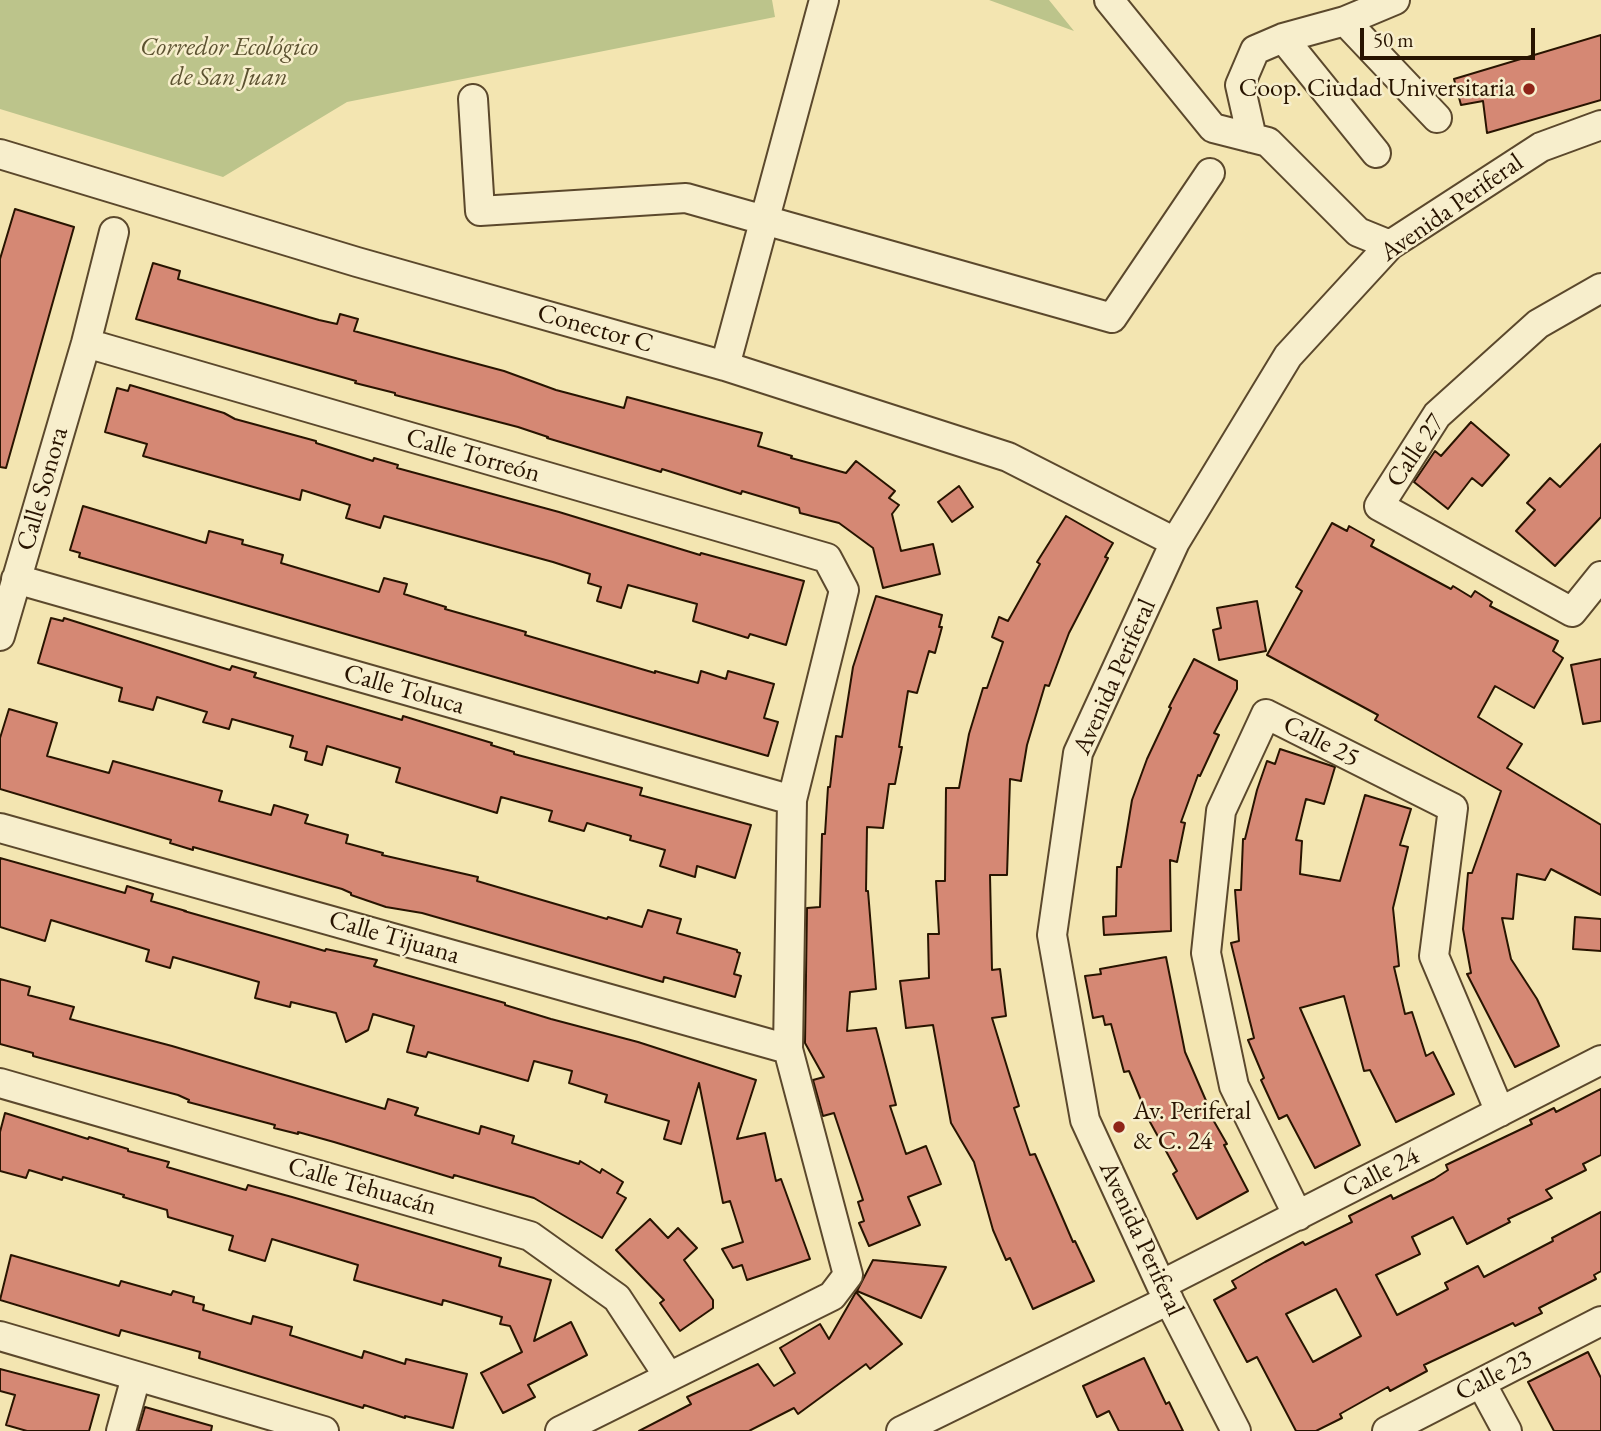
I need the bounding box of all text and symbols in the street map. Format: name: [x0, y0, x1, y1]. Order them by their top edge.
scale bar: [1363, 14, 1538, 58]
text: 50 m: [1373, 26, 1414, 53]
park label: Corredor Ecológico de San Juan: [140, 32, 318, 94]
place label: Coop. Ciudad Universitaria: [1239, 73, 1515, 105]
marker: Coop. Ciudad Universitaria: [1521, 81, 1537, 97]
street label: Avenida Periferal: [1375, 147, 1529, 269]
street label: Conector C: [534, 298, 656, 360]
street label: Calle 27: [1380, 408, 1452, 494]
street label: Calle Torreón: [402, 422, 544, 490]
street label: Calle Sonora: [10, 424, 76, 554]
street label: Avenida Periferal: [1067, 594, 1163, 760]
street label: Calle Toluca: [340, 658, 468, 722]
street label: Calle 25: [1278, 710, 1364, 774]
street label: Calle Tijuana: [325, 904, 463, 972]
place label: Av. Periferal & C. 24: [1133, 1096, 1251, 1158]
marker: Av. Periferal & C. 24: [1111, 1119, 1127, 1135]
street label: Calle 24: [1338, 1141, 1424, 1205]
street label: Calle Tehuacán: [284, 1151, 440, 1223]
street label: Avenida Periferal: [1092, 1157, 1190, 1321]
street label: Calle 23: [1451, 1344, 1537, 1408]

